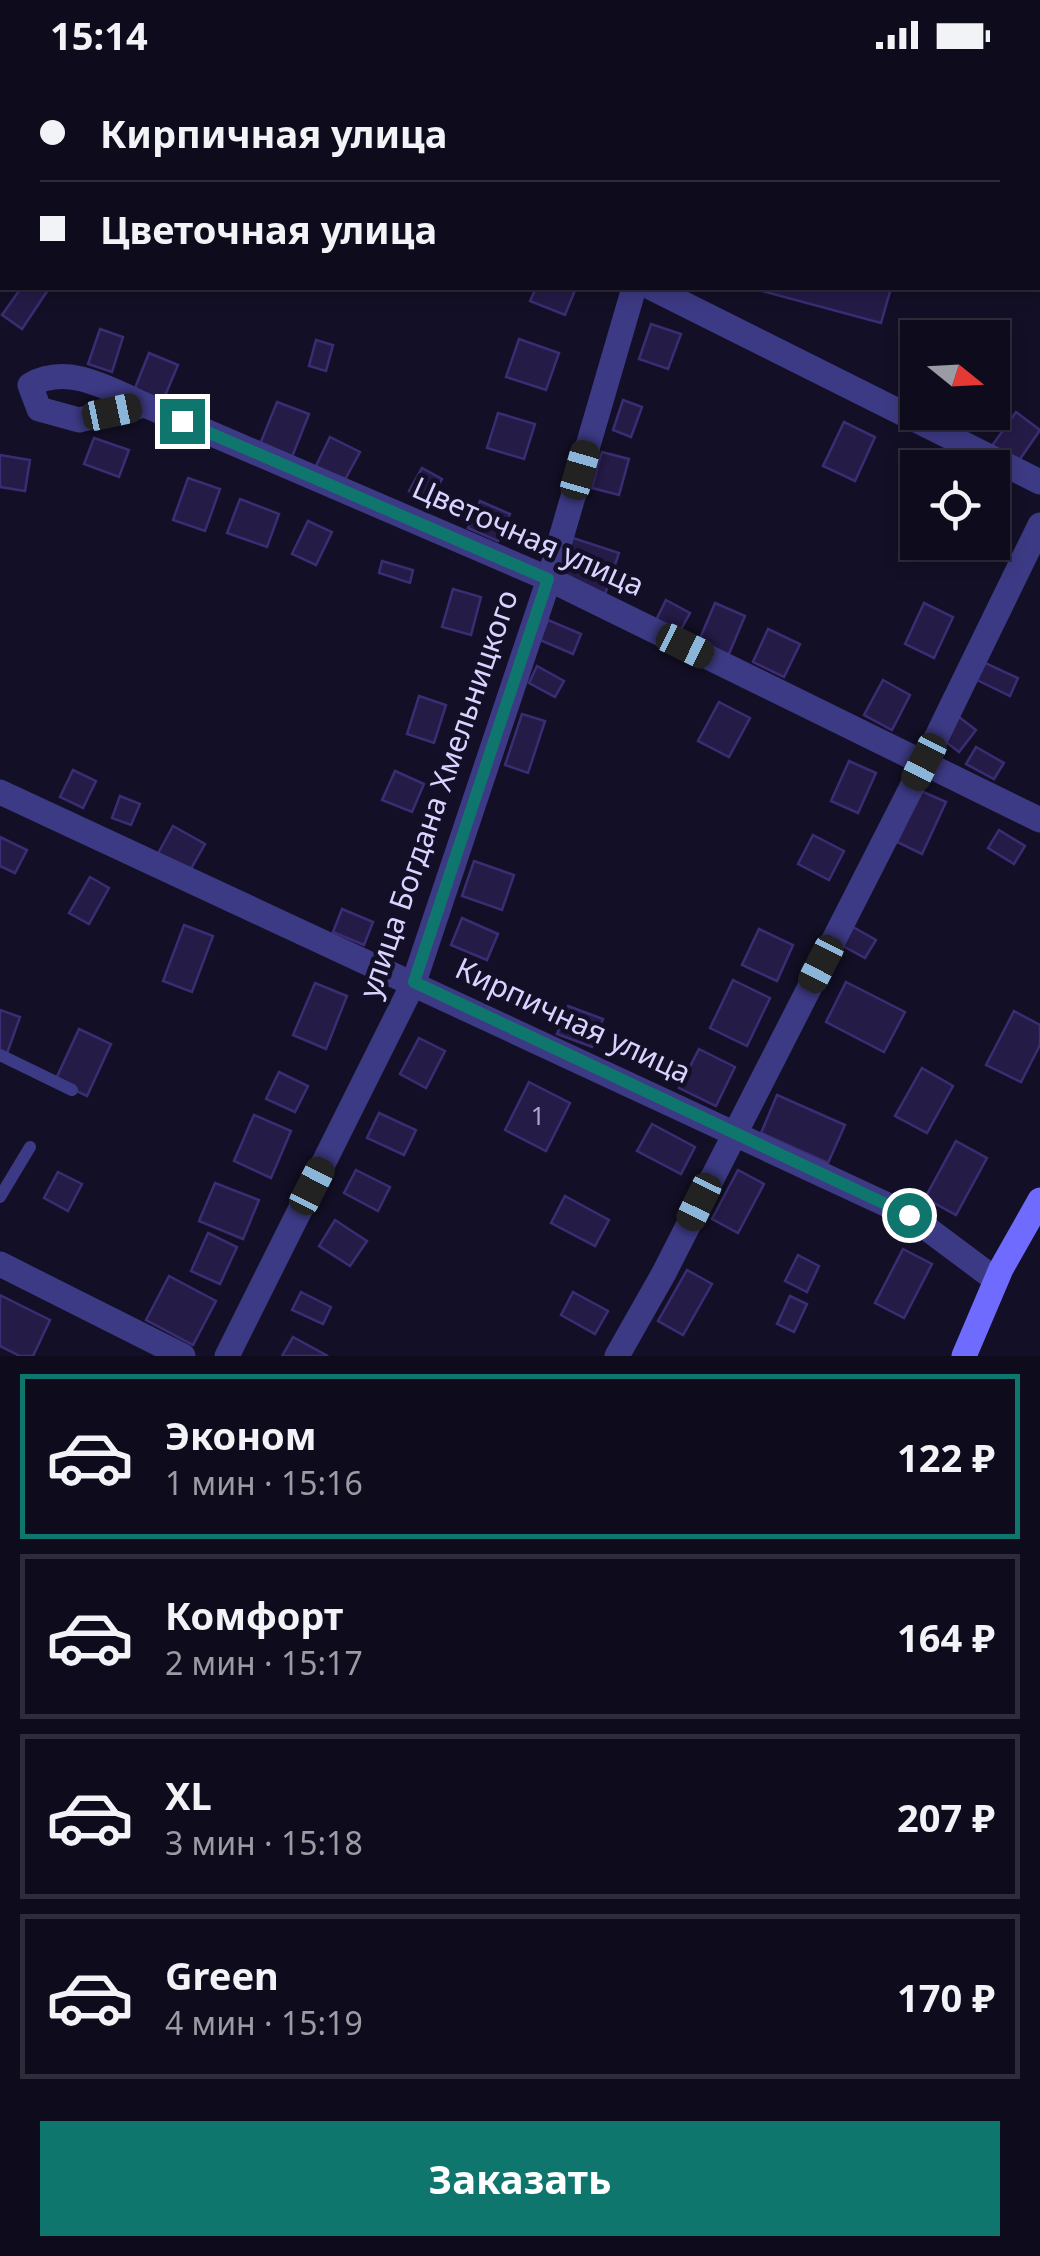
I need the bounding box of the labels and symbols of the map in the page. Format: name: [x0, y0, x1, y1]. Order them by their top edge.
north arrow: [900, 320, 1010, 430]
car: [80, 391, 144, 433]
route end: [160, 399, 205, 444]
car: [557, 437, 603, 503]
street label: Цветочная улица: [406, 466, 651, 605]
street label: улица Богдана Хмельницкого: [348, 584, 527, 1003]
car: [651, 619, 719, 673]
car: [897, 728, 951, 796]
car: [794, 930, 848, 998]
street label: Кирпичная улица: [449, 947, 698, 1092]
house number: 1: [531, 1098, 545, 1132]
car: [285, 1152, 339, 1220]
car: [672, 1168, 726, 1236]
route start: [887, 1193, 932, 1238]

